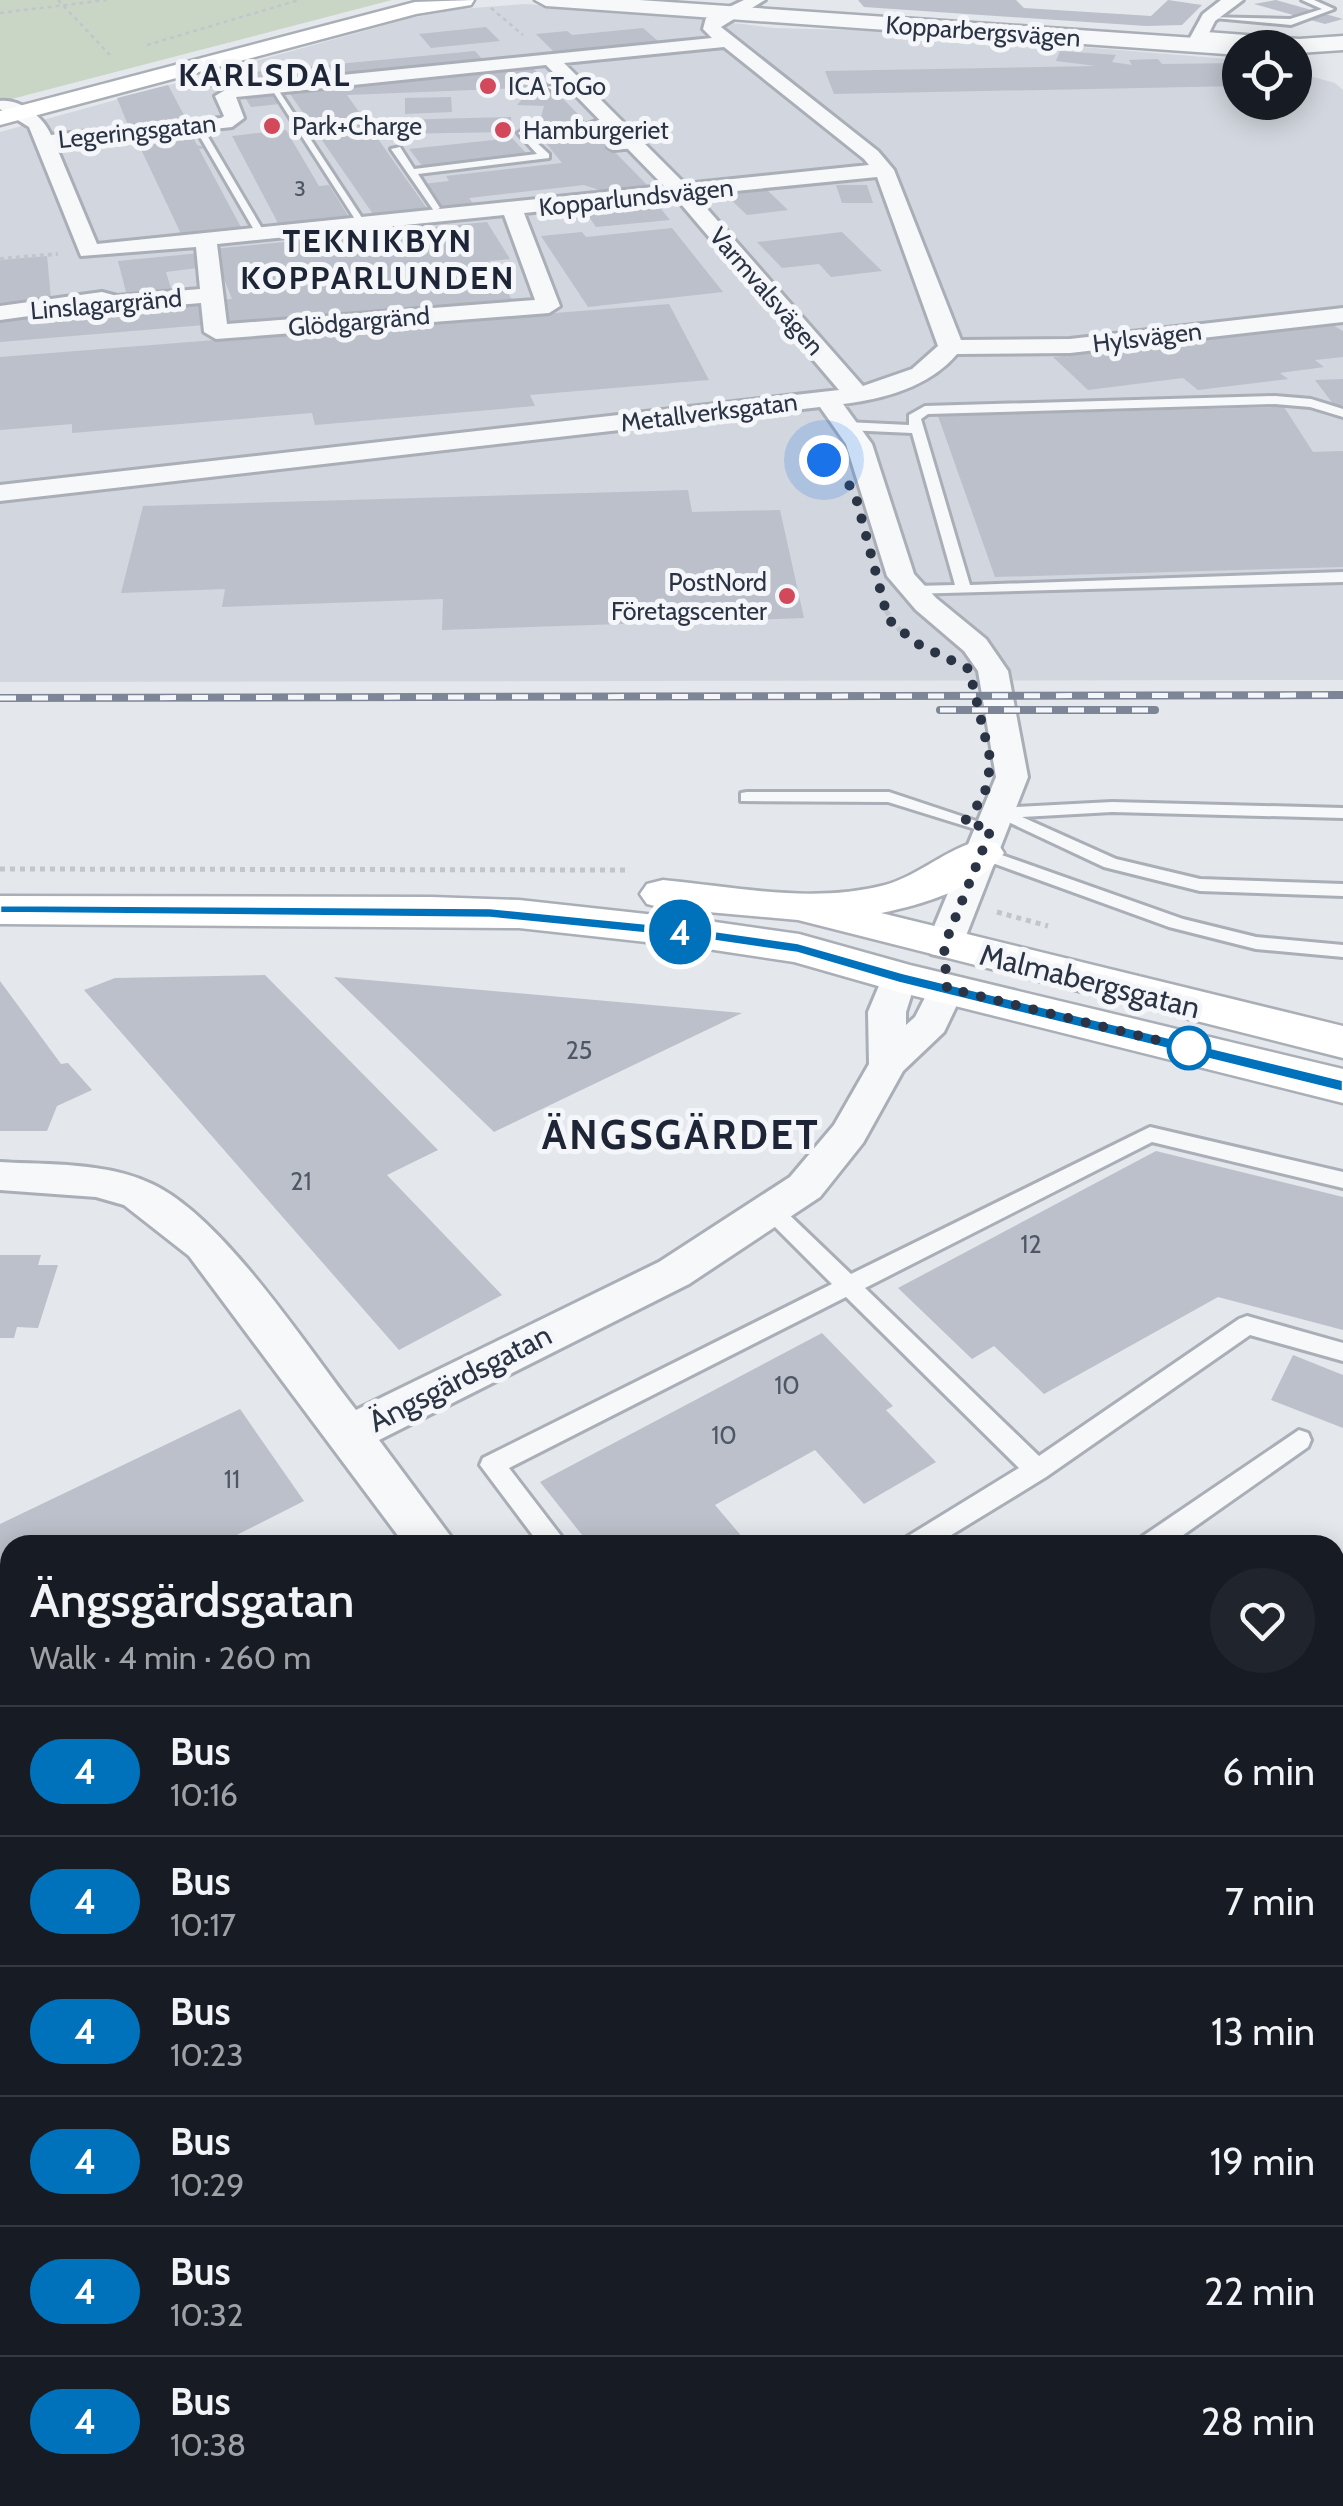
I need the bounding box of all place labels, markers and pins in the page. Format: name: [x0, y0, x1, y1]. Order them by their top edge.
place label: ICA ToGo: [508, 71, 606, 101]
marker: ICA ToGo: [477, 75, 499, 97]
place label: Park+Charge: [292, 111, 422, 141]
marker: Park+Charge: [261, 115, 283, 137]
place label: Hamburgeriet: [523, 115, 669, 145]
marker: Hamburgeriet: [492, 119, 514, 141]
place label: PostNord Företagscenter: [611, 567, 767, 626]
marker: PostNord Företagscenter: [776, 585, 798, 607]
unlabelled marker: [1168, 1027, 1210, 1069]

